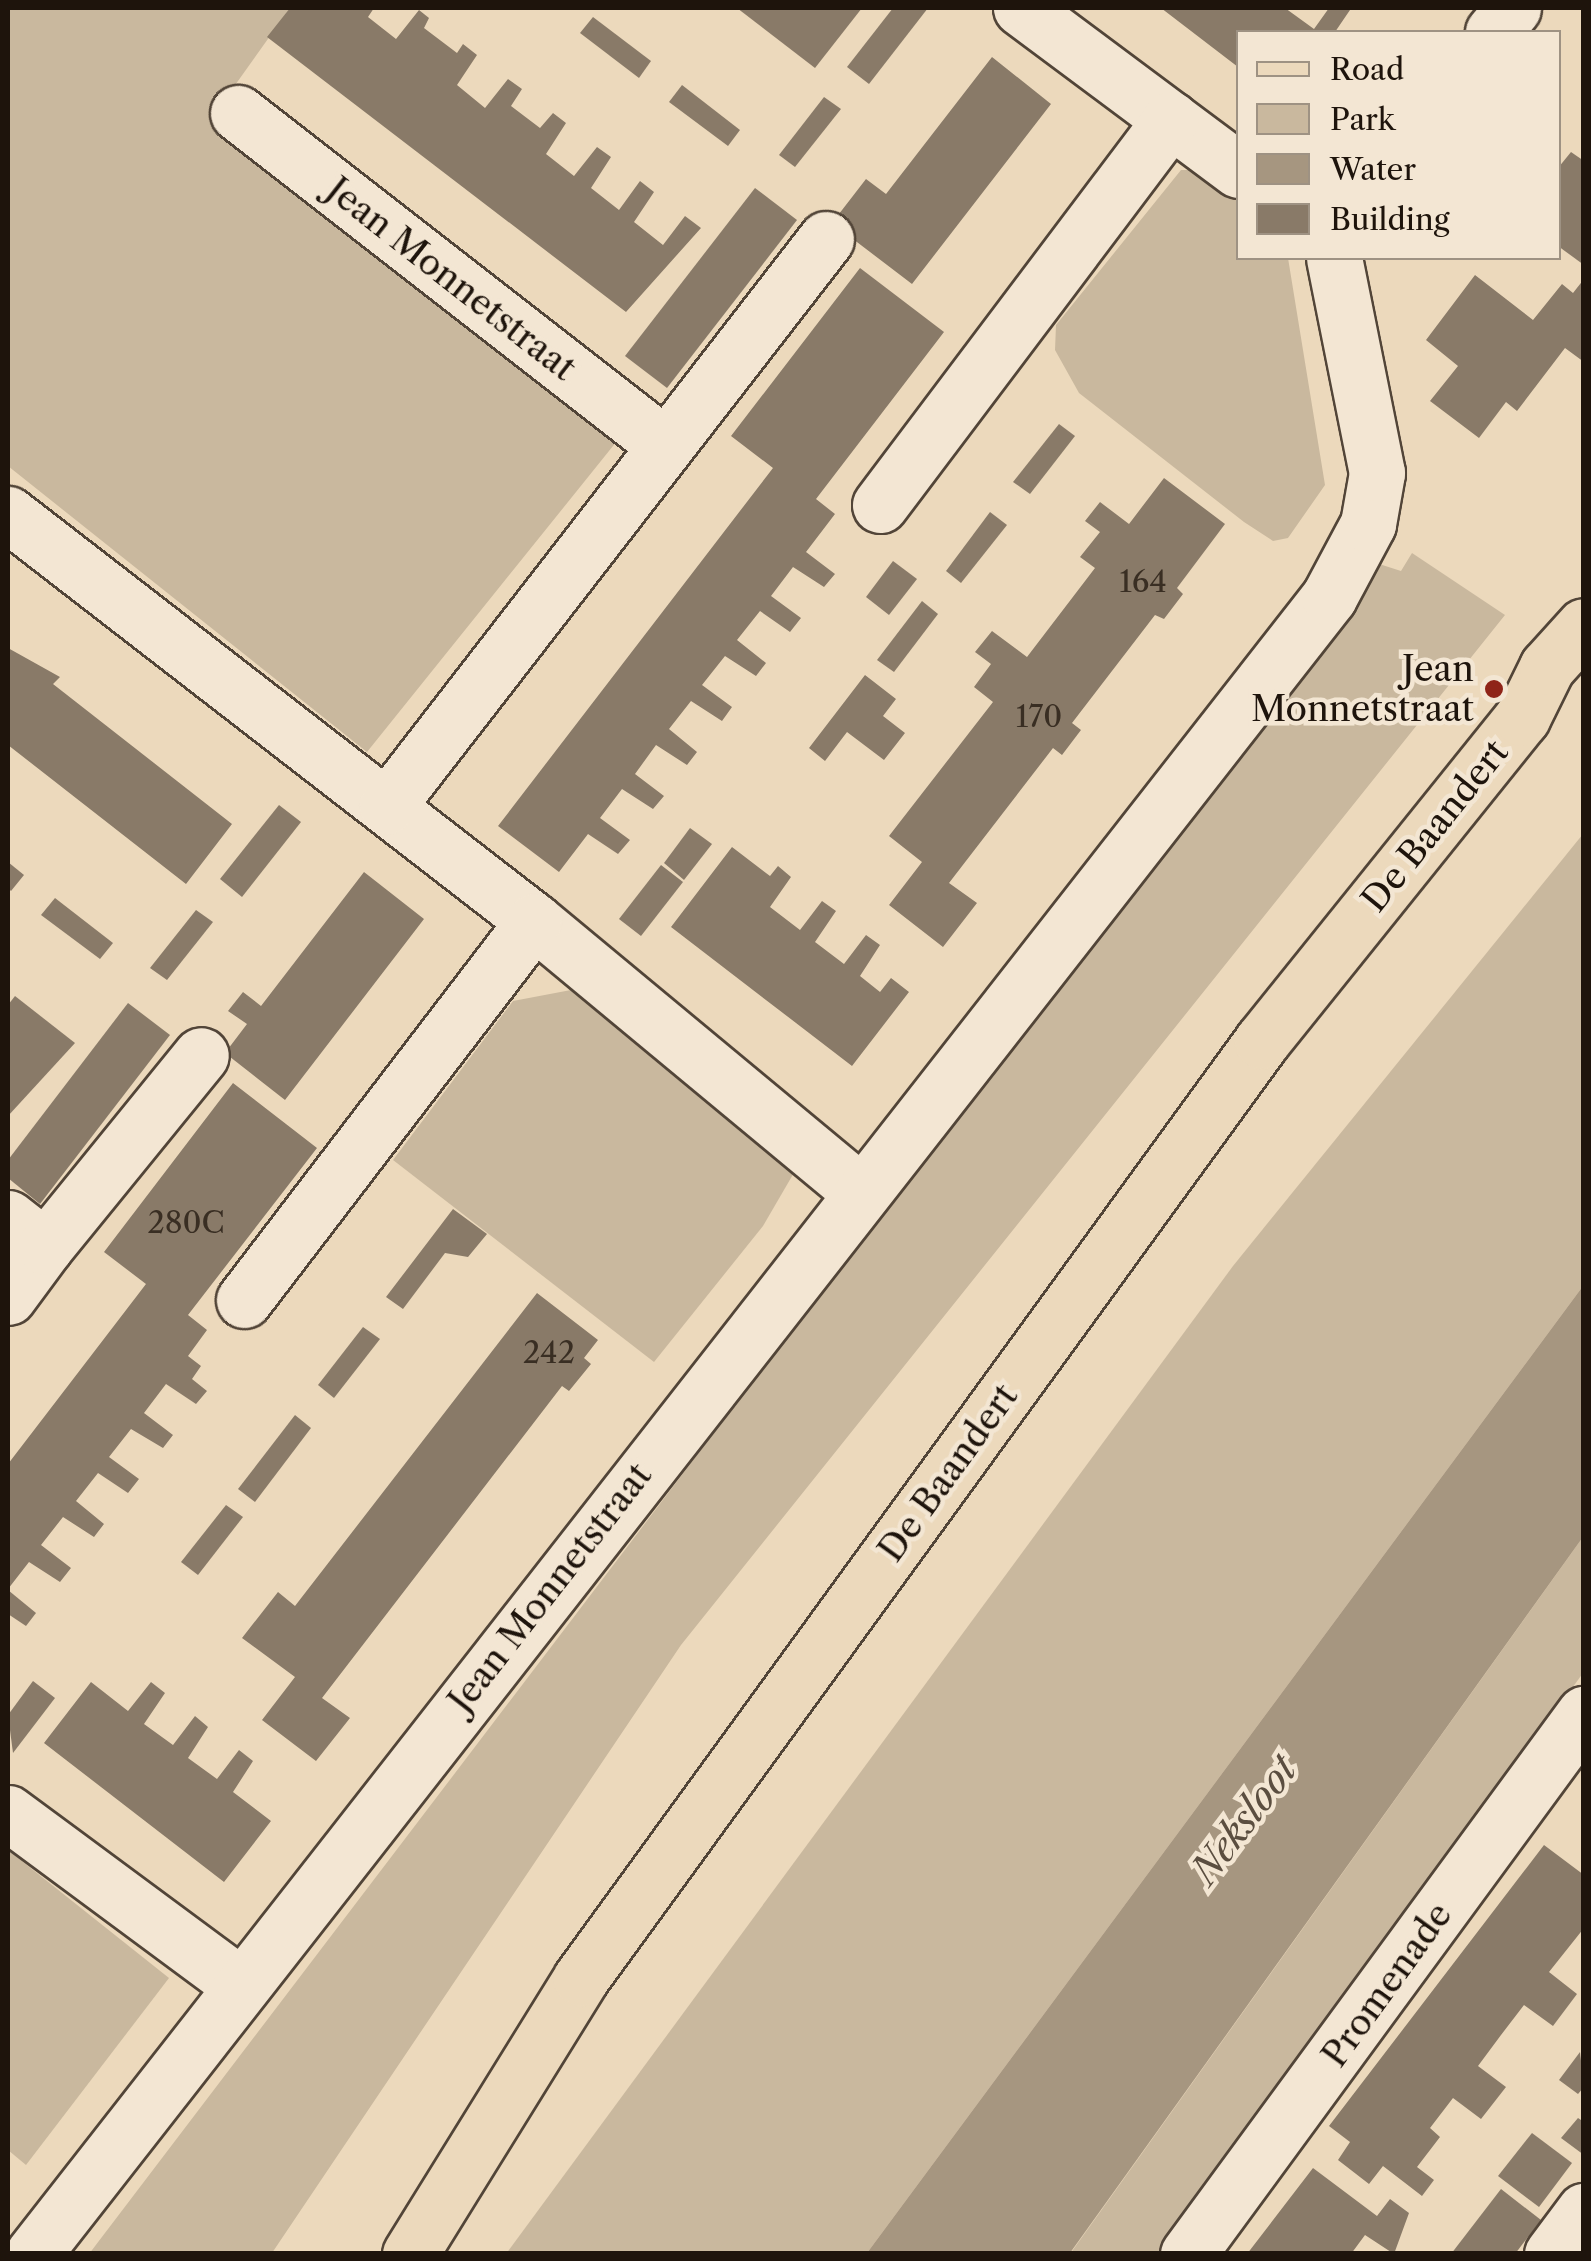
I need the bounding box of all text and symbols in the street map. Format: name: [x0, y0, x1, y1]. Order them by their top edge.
legend: [1236, 30, 1561, 260]
text: Road: [1330, 51, 1404, 88]
text: Park: [1330, 101, 1395, 138]
text: Water: [1330, 151, 1416, 188]
street label: Jean Monnetstraat: [318, 169, 584, 389]
text: Building: [1330, 201, 1450, 238]
house number: 164: [1119, 564, 1167, 600]
place label: Jean Monnetstraat: [1251, 648, 1474, 730]
marker: Jean Monnetstraat: [1483, 678, 1505, 700]
house number: 170: [1016, 699, 1062, 735]
street label: De Baandert: [1353, 732, 1517, 920]
house number: 280C: [147, 1205, 225, 1241]
house number: 242: [523, 1335, 575, 1371]
street label: De Baandert: [870, 1376, 1026, 1570]
street label: Jean Monnetstraat: [440, 1455, 660, 1721]
water label: Neksloot: [1181, 1747, 1307, 1893]
street label: Promenade: [1313, 1895, 1461, 2075]

